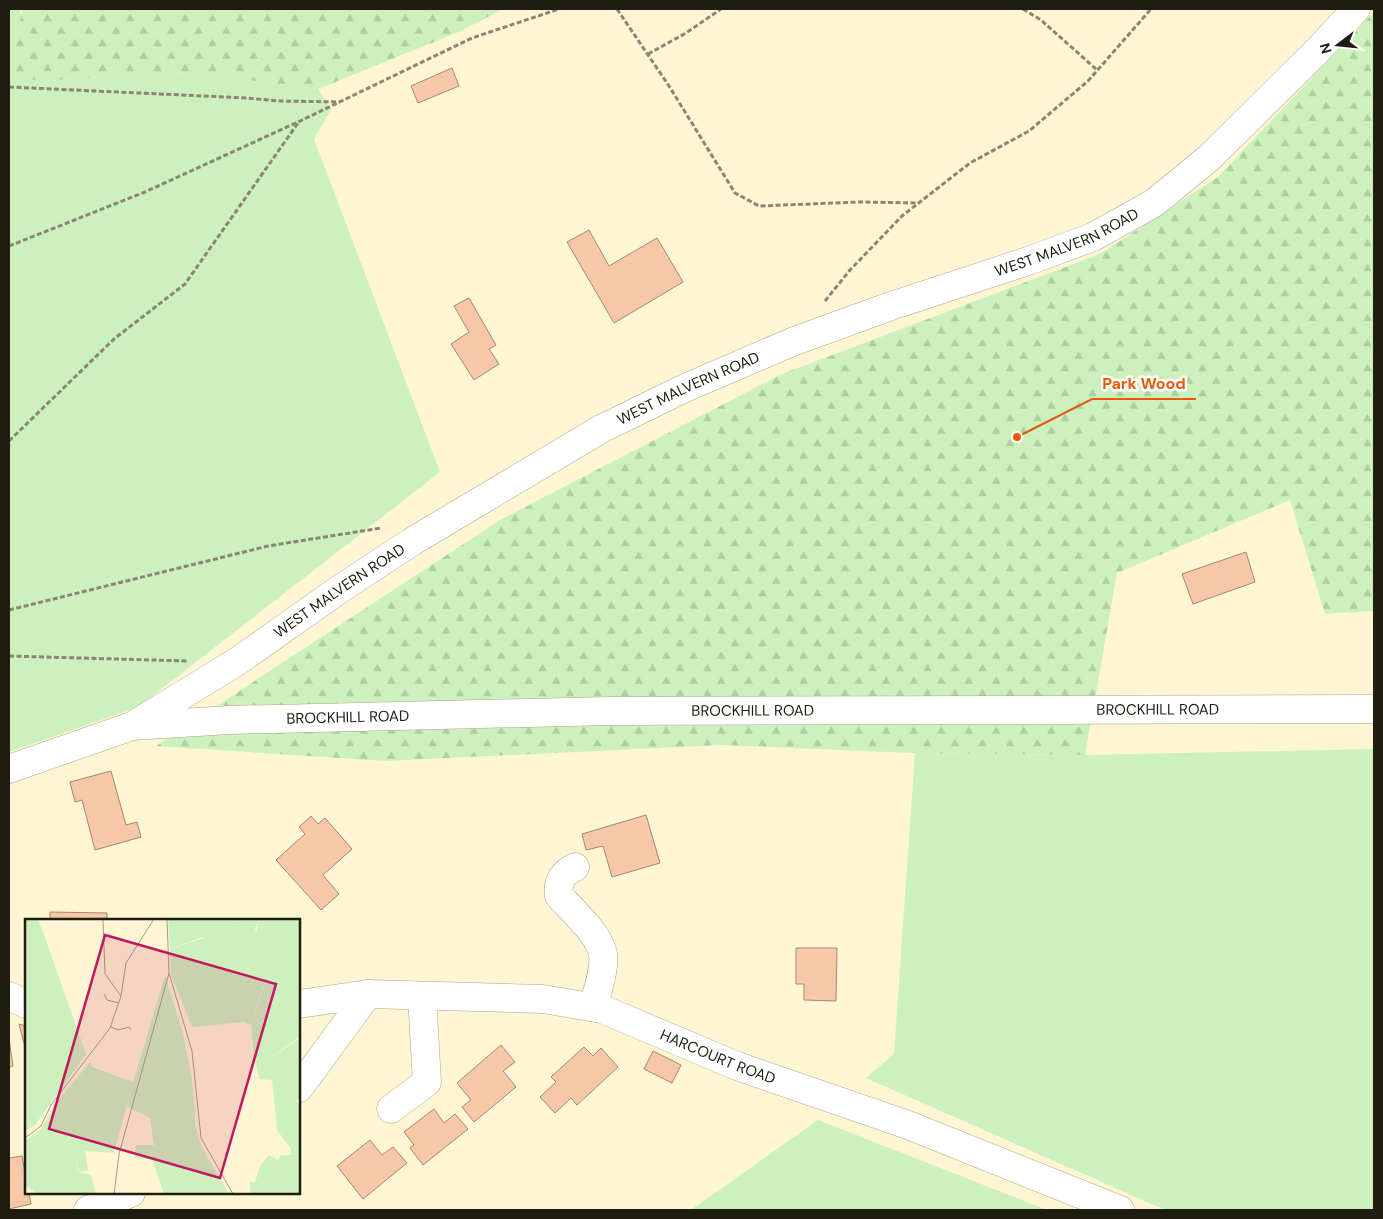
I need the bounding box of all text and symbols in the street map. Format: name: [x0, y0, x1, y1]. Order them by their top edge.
north arrow: [1313, 20, 1363, 70]
text: N: [1315, 41, 1336, 56]
street label: WEST MALVERN ROAD: [992, 204, 1142, 281]
street label: WEST MALVERN ROAD: [614, 347, 763, 430]
callout: Park Wood: [1092, 368, 1196, 399]
text: Park Wood: [1102, 373, 1186, 394]
street label: WEST MALVERN ROAD: [270, 539, 409, 643]
street label: BROCKHILL ROAD: [1096, 699, 1219, 720]
street label: BROCKHILL ROAD: [691, 700, 814, 721]
street label: BROCKHILL ROAD: [286, 706, 409, 729]
inset map: [25, 919, 300, 1194]
street label: HARCOURT ROAD: [657, 1025, 778, 1089]

